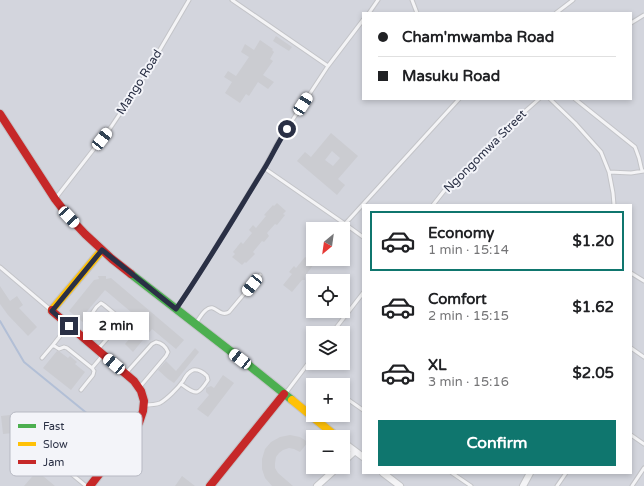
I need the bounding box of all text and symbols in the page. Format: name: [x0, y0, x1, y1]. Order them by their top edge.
text: Cham'mwamba Road: [402, 28, 554, 46]
street label: Mango Road: [114, 47, 164, 117]
text: Masuku Road: [402, 67, 500, 85]
car: [291, 91, 315, 117]
street label: Ngongomwa Street: [441, 107, 529, 195]
route start: [278, 120, 296, 138]
car: [90, 126, 114, 152]
car: [56, 204, 82, 230]
north arrow: [306, 222, 350, 266]
map controls: [306, 222, 350, 474]
icon: car: [380, 223, 416, 259]
text: Economy: [428, 224, 494, 242]
text: $1.20: [573, 232, 614, 250]
text: 1 min · 15:14: [428, 242, 509, 258]
car: [240, 272, 264, 298]
button: locate: [306, 274, 350, 318]
icon: car: [380, 289, 416, 325]
text: Comfort: [428, 290, 487, 308]
text: $1.62: [573, 298, 614, 316]
text: 2 min · 15:15: [428, 308, 509, 324]
callout: 2 min: [83, 312, 149, 340]
route end: [60, 317, 78, 335]
text: 2 min: [99, 318, 133, 334]
button: layers: [306, 326, 350, 370]
car: [227, 347, 253, 371]
car: [101, 352, 127, 376]
icon: car: [380, 355, 416, 391]
text: XL: [428, 356, 447, 374]
text: $2.05: [573, 364, 614, 382]
text: 3 min · 15:16: [428, 374, 509, 390]
button: +: [306, 378, 350, 422]
legend: [10, 412, 142, 476]
text: Fast: [43, 420, 64, 433]
button: Confirm: [378, 420, 616, 466]
button: −: [306, 430, 350, 474]
text: Slow: [43, 438, 68, 451]
text: Jam: [43, 456, 64, 469]

